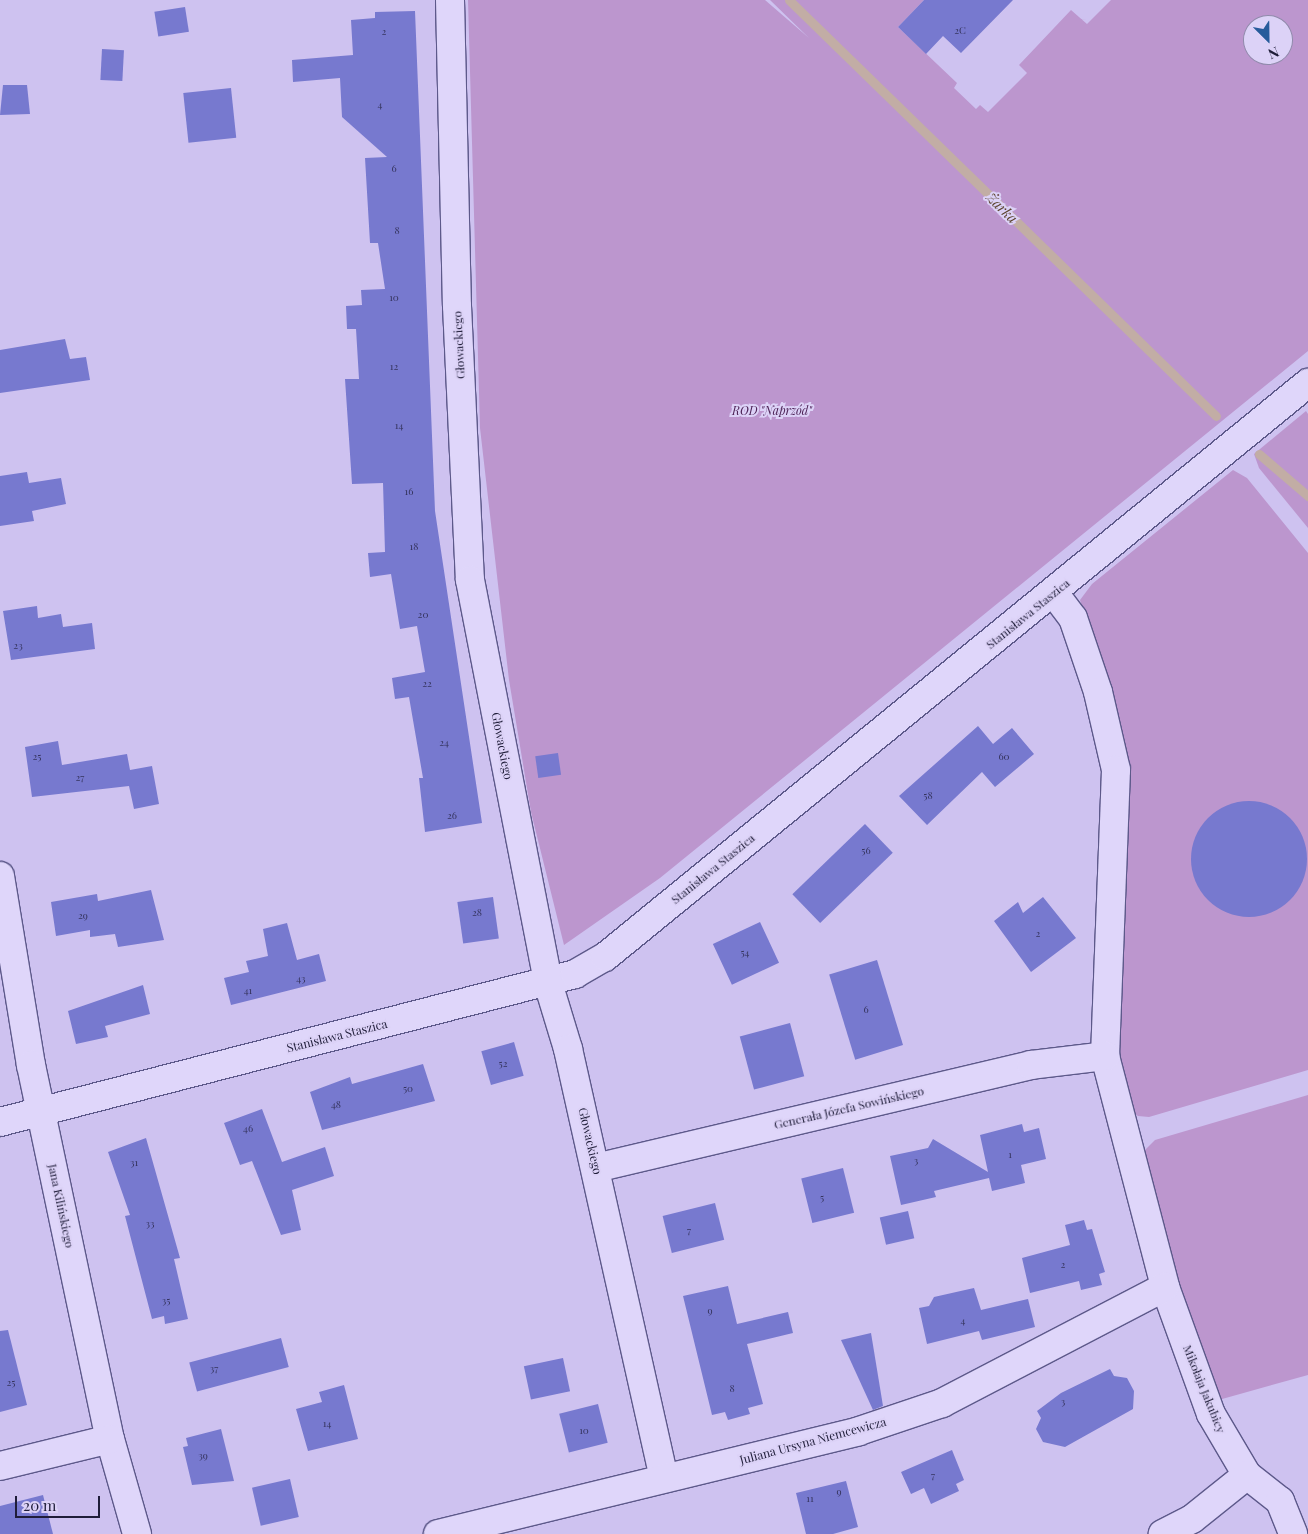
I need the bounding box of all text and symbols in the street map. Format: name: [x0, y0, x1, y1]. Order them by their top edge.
north arrow: [1243, 15, 1293, 65]
house number: 2C: [954, 25, 966, 37]
house number: 2: [382, 26, 386, 38]
text: N: [1265, 43, 1282, 64]
house number: 4: [378, 99, 382, 111]
house number: 6: [391, 163, 397, 175]
water label: Żarka: [983, 189, 1021, 227]
house number: 8: [394, 225, 400, 237]
house number: 10: [389, 292, 399, 304]
street label: Głowackiego: [450, 311, 468, 379]
house number: 12: [390, 361, 398, 373]
park label: ROD "Naprzód": [732, 404, 812, 418]
house number: 14: [395, 420, 403, 432]
house number: 16: [405, 486, 413, 498]
house number: 18: [410, 541, 418, 553]
street label: Stanisława Staszica: [983, 576, 1073, 652]
house number: 20: [418, 609, 428, 621]
house number: 23: [13, 640, 23, 652]
house number: 22: [422, 678, 432, 690]
street label: Głowackiego: [488, 711, 516, 781]
house number: 24: [439, 737, 449, 749]
house number: 25: [33, 751, 41, 763]
house number: 60: [998, 751, 1010, 763]
house number: 27: [76, 772, 84, 784]
house number: 58: [923, 790, 933, 802]
house number: 26: [447, 810, 457, 822]
street label: Stanisława Staszica: [668, 831, 758, 907]
house number: 56: [861, 845, 871, 857]
house number: 28: [472, 907, 482, 919]
house number: 29: [78, 910, 88, 922]
house number: 2: [1036, 928, 1040, 940]
house number: 54: [740, 947, 750, 959]
house number: 43: [296, 973, 306, 985]
house number: 41: [244, 985, 252, 997]
house number: 6: [863, 1004, 869, 1016]
street label: Stanisława Staszica: [285, 1017, 389, 1055]
house number: 52: [499, 1058, 507, 1070]
house number: 50: [403, 1083, 413, 1095]
street label: Generała Józefa Sowińskiego: [773, 1084, 925, 1132]
house number: 48: [331, 1099, 341, 1111]
street label: Głowackiego: [575, 1106, 605, 1176]
house number: 46: [243, 1123, 253, 1135]
house number: 1: [1008, 1149, 1012, 1161]
house number: 3: [914, 1155, 918, 1167]
house number: 31: [130, 1157, 138, 1169]
street label: Jana Kilińskiego: [45, 1163, 77, 1249]
house number: 5: [820, 1192, 824, 1204]
house number: 33: [145, 1218, 155, 1230]
house number: 7: [687, 1225, 691, 1237]
house number: 2: [1061, 1259, 1065, 1271]
house number: 35: [162, 1295, 170, 1307]
house number: 9: [707, 1305, 713, 1317]
house number: 4: [961, 1315, 965, 1327]
street label: Mikołaja Jakubicy: [1180, 1343, 1228, 1435]
house number: 37: [210, 1363, 218, 1375]
house number: 25: [7, 1377, 15, 1389]
house number: 8: [729, 1383, 735, 1395]
house number: 3: [1061, 1396, 1065, 1408]
street label: Juliana Ursyna Niemcewicza: [738, 1414, 888, 1468]
house number: 14: [323, 1418, 331, 1430]
house number: 10: [579, 1425, 589, 1437]
house number: 39: [198, 1450, 208, 1462]
house number: 7: [931, 1470, 935, 1482]
scale bar: [18, 1486, 102, 1518]
house number: 9: [836, 1486, 842, 1498]
house number: 11: [806, 1493, 814, 1505]
text: 20 m: [23, 1495, 56, 1515]

